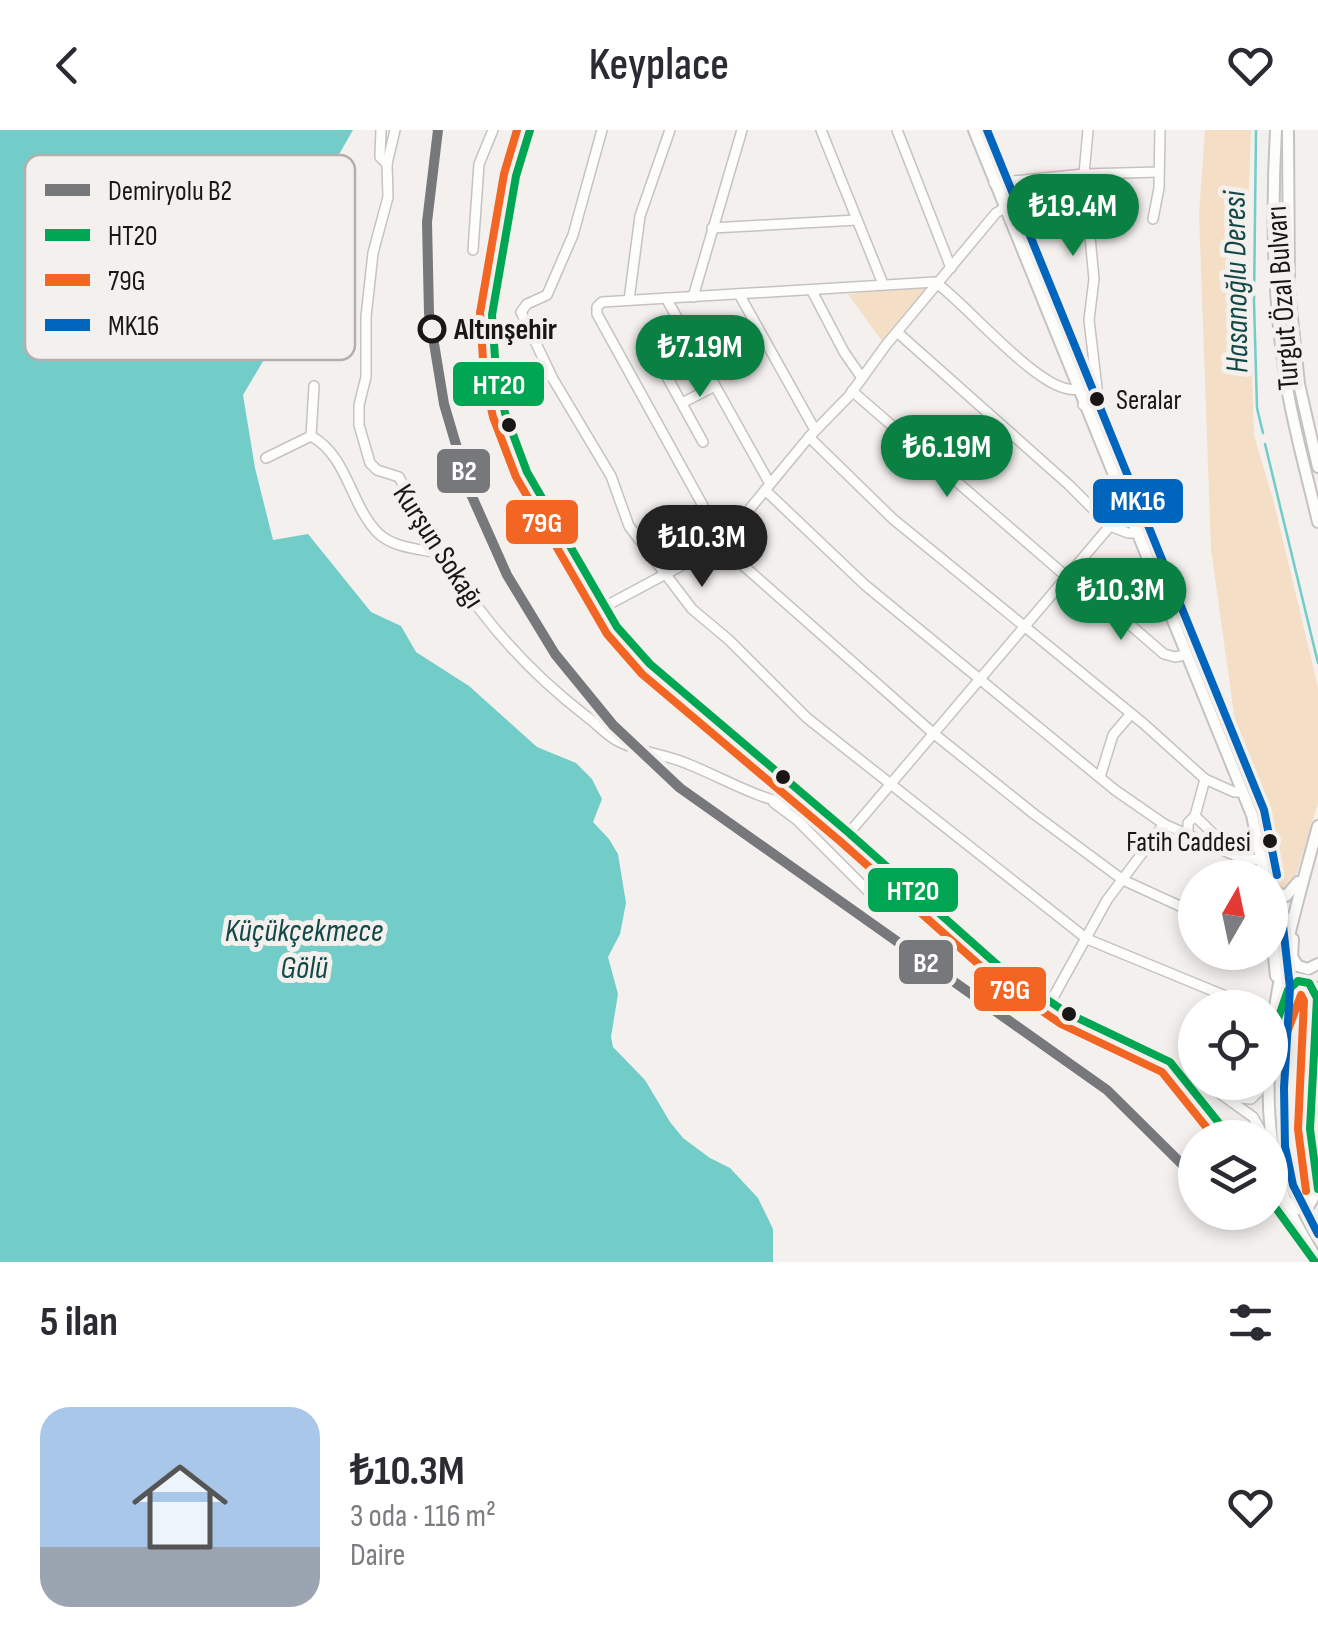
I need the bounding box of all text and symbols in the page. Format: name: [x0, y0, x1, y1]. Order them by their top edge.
icon: back: [40, 38, 95, 93]
text: Keyplace: [589, 38, 729, 93]
icon: heart: [1223, 38, 1278, 93]
legend: [25, 155, 355, 360]
pin: ₺19.4M: [992, 174, 1154, 259]
text: Demiryolu B2: [108, 175, 232, 208]
text: ₺19.4M: [1029, 187, 1117, 226]
water label: Hasanoğlu Deresi: [1215, 189, 1258, 374]
street label: Turgut Özal Bulvarı: [1259, 205, 1307, 391]
text: HT20: [108, 220, 157, 253]
text: 79G: [108, 265, 146, 298]
text: MK16: [108, 310, 159, 343]
place label: Altınşehir: [453, 312, 557, 348]
pin: ₺7.19M: [619, 315, 781, 400]
marker: Altınşehir: [419, 316, 445, 342]
text: ₺7.19M: [658, 328, 742, 367]
line badge: HT20: [451, 360, 546, 408]
text: HT20: [473, 369, 525, 402]
place label: Seralar: [1116, 384, 1182, 417]
marker: Seralar: [1087, 389, 1107, 409]
unlabelled marker: [499, 415, 519, 435]
pin: ₺6.19M: [866, 415, 1028, 500]
text: ₺6.19M: [903, 428, 991, 467]
line badge: B2: [435, 447, 492, 495]
text: B2: [451, 455, 477, 488]
line badge: MK16: [1091, 477, 1185, 525]
street label: Kurşun Sokağı: [385, 478, 492, 615]
text: MK16: [1110, 485, 1166, 518]
line badge: 79G: [504, 498, 580, 546]
pin: ₺10.3M: [621, 505, 783, 590]
text: 79G: [522, 507, 562, 540]
text: ₺10.3M: [658, 518, 746, 557]
pin: ₺10.3M: [1040, 558, 1202, 643]
text: ₺10.3M: [1077, 571, 1165, 610]
unlabelled marker: [773, 767, 793, 787]
place label: Fatih Caddesi: [1126, 826, 1251, 859]
marker: Fatih Caddesi: [1260, 831, 1280, 851]
north arrow: [1178, 860, 1288, 970]
map controls: [1178, 860, 1288, 1230]
line badge: HT20: [866, 866, 960, 914]
text: HT20: [887, 875, 939, 908]
water label: Küçükçekmece Gölü: [225, 912, 383, 988]
line badge: B2: [897, 938, 955, 986]
text: B2: [913, 947, 939, 980]
line badge: 79G: [972, 965, 1048, 1013]
text: 79G: [990, 974, 1030, 1007]
button: locate: [1178, 990, 1288, 1100]
unlabelled marker: [1059, 1004, 1079, 1024]
button: layers: [1178, 1120, 1288, 1230]
icon: filters: [1223, 1295, 1278, 1350]
text: 5 ilan: [40, 1297, 118, 1348]
text: ₺10.3M: [350, 1446, 464, 1497]
icon: home: [120, 1447, 240, 1567]
icon: heart: [1223, 1480, 1278, 1535]
text: 3 oda · 116 m²: [350, 1497, 496, 1536]
text: Daire: [350, 1536, 405, 1575]

